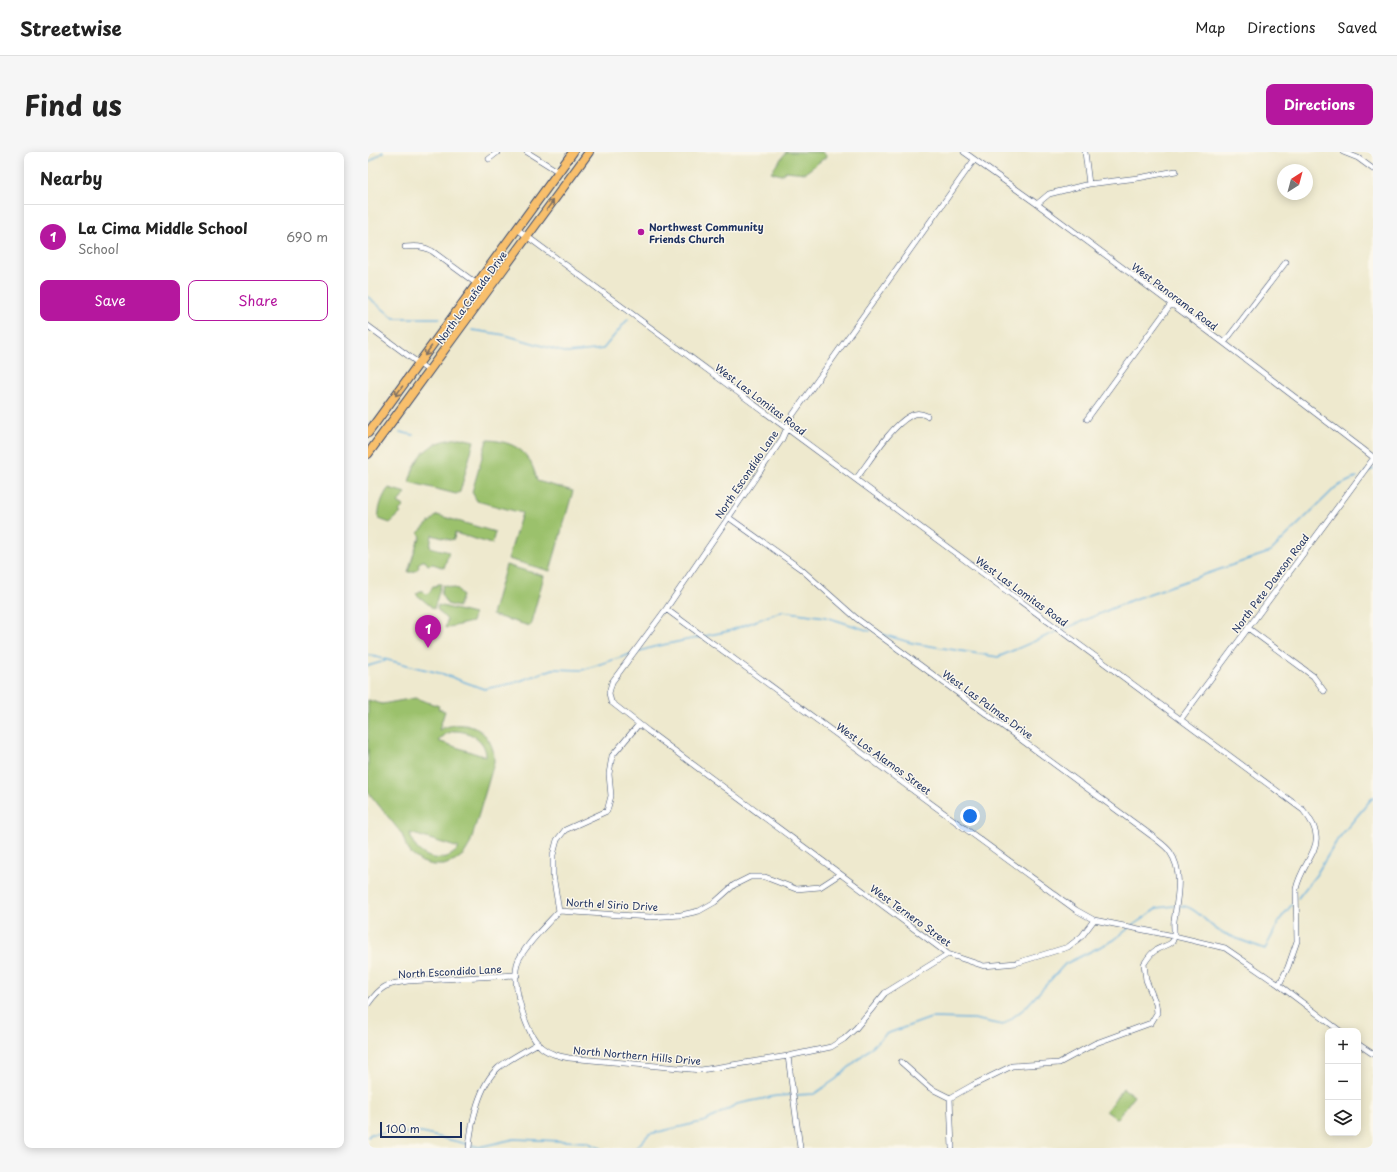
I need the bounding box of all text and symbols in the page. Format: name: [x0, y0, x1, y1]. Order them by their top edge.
text: Streetwise: [20, 14, 122, 42]
text: Map: [1195, 17, 1225, 38]
text: Directions: [1247, 17, 1315, 38]
text: Saved: [1337, 17, 1377, 38]
text: Find us: [24, 83, 122, 126]
button: Directions: [1266, 84, 1373, 125]
north arrow: [1277, 164, 1313, 200]
text: Nearby: [40, 165, 102, 191]
one-way arrow: [546, 200, 554, 211]
text: La Cima Middle School: [78, 216, 248, 239]
place label: Northwest Community Friends Church: [649, 219, 764, 246]
text: 1: [50, 227, 56, 246]
text: 690 m: [286, 227, 328, 246]
marker: Northwest Community Friends Church: [636, 227, 646, 237]
text: School: [78, 239, 119, 258]
street label: North La Cañada Drive: [432, 247, 510, 347]
street label: West Panorama Road: [1129, 259, 1221, 333]
button: Save: [40, 280, 180, 321]
button: Share: [188, 280, 328, 321]
one-way arrow: [424, 346, 432, 357]
street label: West Las Lomitas Road: [712, 360, 810, 438]
one-way arrow: [395, 385, 403, 396]
street label: North Escondido Lane: [711, 426, 781, 521]
street label: North Pete Dawson Road: [1228, 530, 1312, 636]
street label: West Las Lomitas Road: [973, 552, 1071, 630]
pin: 1: [415, 615, 441, 648]
street label: West Las Palmas Drive: [939, 666, 1037, 742]
street label: West Los Alamos Street: [834, 718, 935, 798]
your location: [960, 806, 980, 826]
street label: West Ternero Street: [867, 880, 955, 950]
street label: North el Sirio Drive: [566, 894, 658, 914]
street label: North Escondido Lane: [398, 961, 503, 981]
map controls: [1325, 1028, 1361, 1136]
button: +: [1325, 1028, 1361, 1064]
street label: North Northern Hills Drive: [572, 1042, 702, 1068]
button: −: [1325, 1064, 1361, 1100]
button: layers: [1325, 1100, 1361, 1136]
scale bar: [380, 1120, 462, 1139]
text: 100 m: [386, 1120, 420, 1137]

